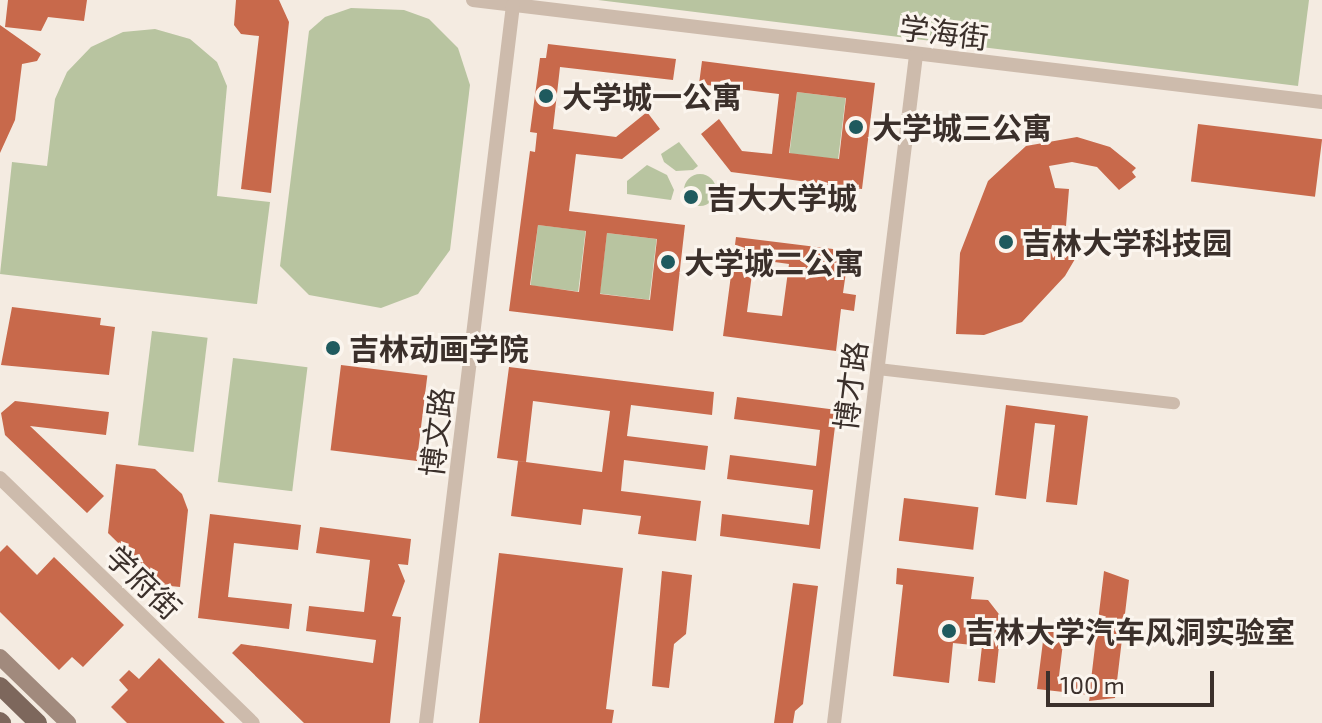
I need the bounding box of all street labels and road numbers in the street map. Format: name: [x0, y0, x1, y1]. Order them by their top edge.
street label: 学海街: [897, 9, 991, 55]
street label: 博才路: [827, 339, 873, 433]
street label: 博文路: [413, 385, 459, 479]
street label: 学府街: [99, 538, 189, 626]

